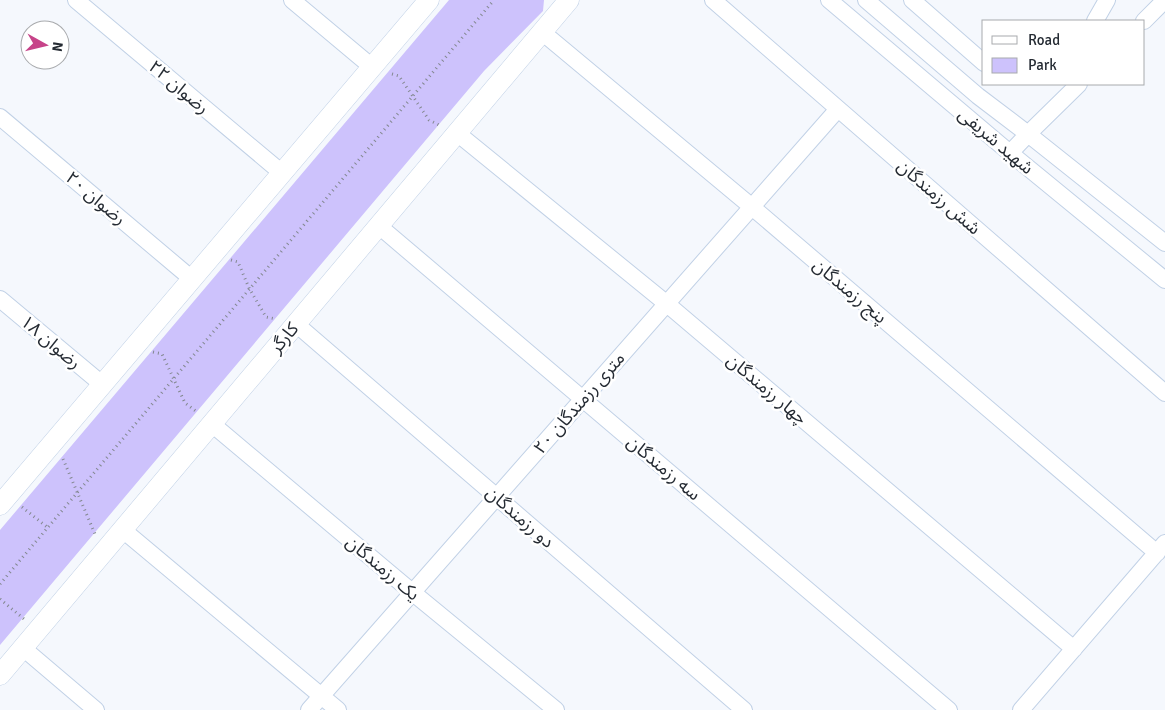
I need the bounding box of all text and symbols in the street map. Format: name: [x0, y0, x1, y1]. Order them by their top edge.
north arrow: [20, 20, 70, 70]
legend: [982, 20, 1145, 85]
text: Road: [1028, 31, 1060, 49]
text: N: [48, 41, 66, 53]
street label: رضوان ۲۲: [144, 55, 214, 119]
text: Park: [1028, 56, 1057, 74]
street label: شهید شریفی: [954, 103, 1038, 179]
street label: شش رزمندگان: [893, 155, 985, 239]
street label: رضوان ۲۰: [61, 166, 131, 230]
street label: پنج رزمندگان: [807, 254, 891, 330]
street label: رضوان ۱۸: [16, 310, 86, 374]
street label: کارگر: [264, 318, 303, 359]
street label: ۲۰ متری رزمندگان: [529, 347, 629, 459]
street label: چهار رزمندگان: [722, 349, 812, 429]
street label: سه رزمندگان: [623, 431, 705, 505]
street label: دو رزمندگان: [481, 481, 559, 553]
street label: یک رزمندگان: [342, 531, 424, 605]

